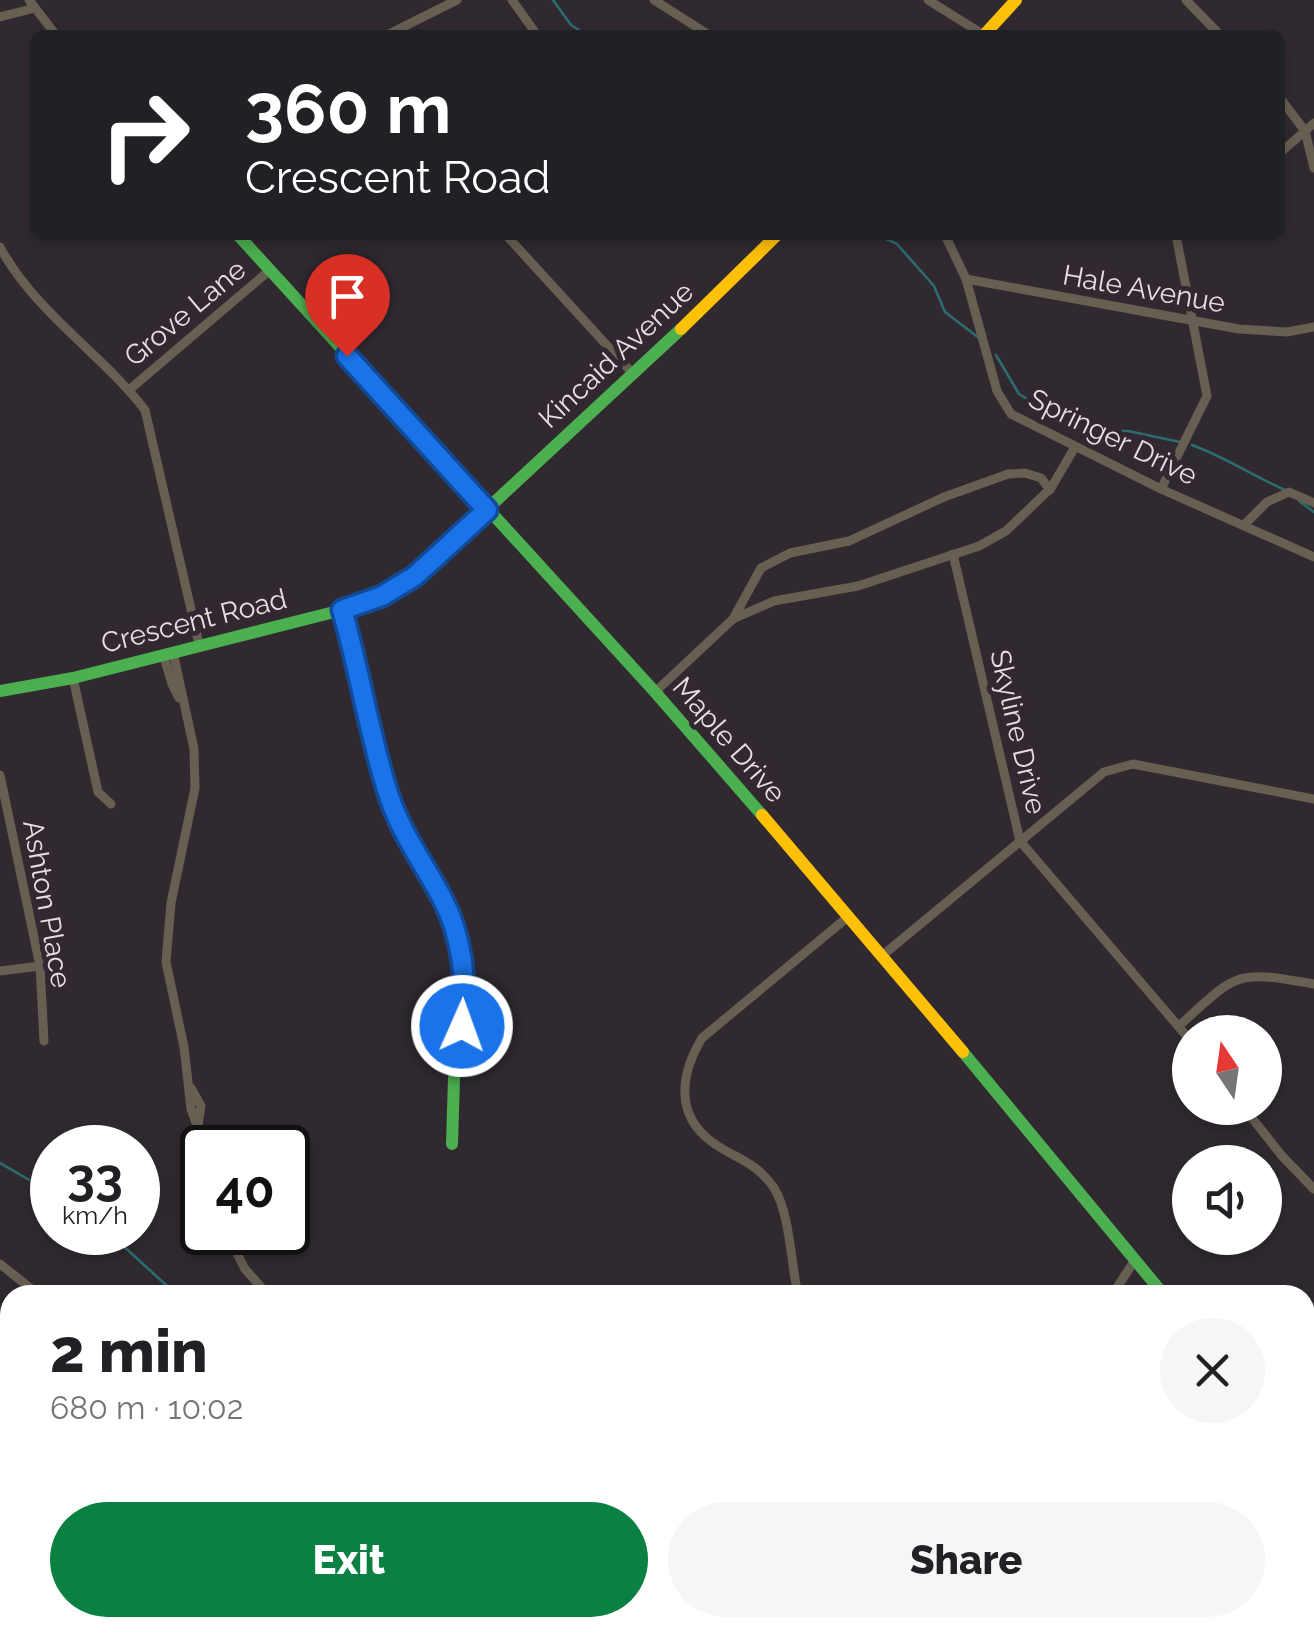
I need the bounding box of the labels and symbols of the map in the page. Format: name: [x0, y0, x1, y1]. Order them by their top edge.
street label: Grove Lane: [118, 253, 252, 373]
pin: [305, 254, 390, 357]
street label: Hale Avenue: [1060, 258, 1228, 320]
street label: Kincaid Avenue: [532, 275, 700, 435]
street label: Springer Drive: [1023, 382, 1203, 492]
street label: Crescent Road: [98, 582, 290, 660]
street label: Skyline Drive: [983, 647, 1053, 817]
street label: Maple Drive: [666, 671, 792, 809]
street label: Ashton Place: [16, 818, 78, 990]
position arrow: [410, 974, 514, 1078]
north arrow: [1172, 1015, 1282, 1125]
speed limit sign: 40: [180, 1125, 310, 1255]

